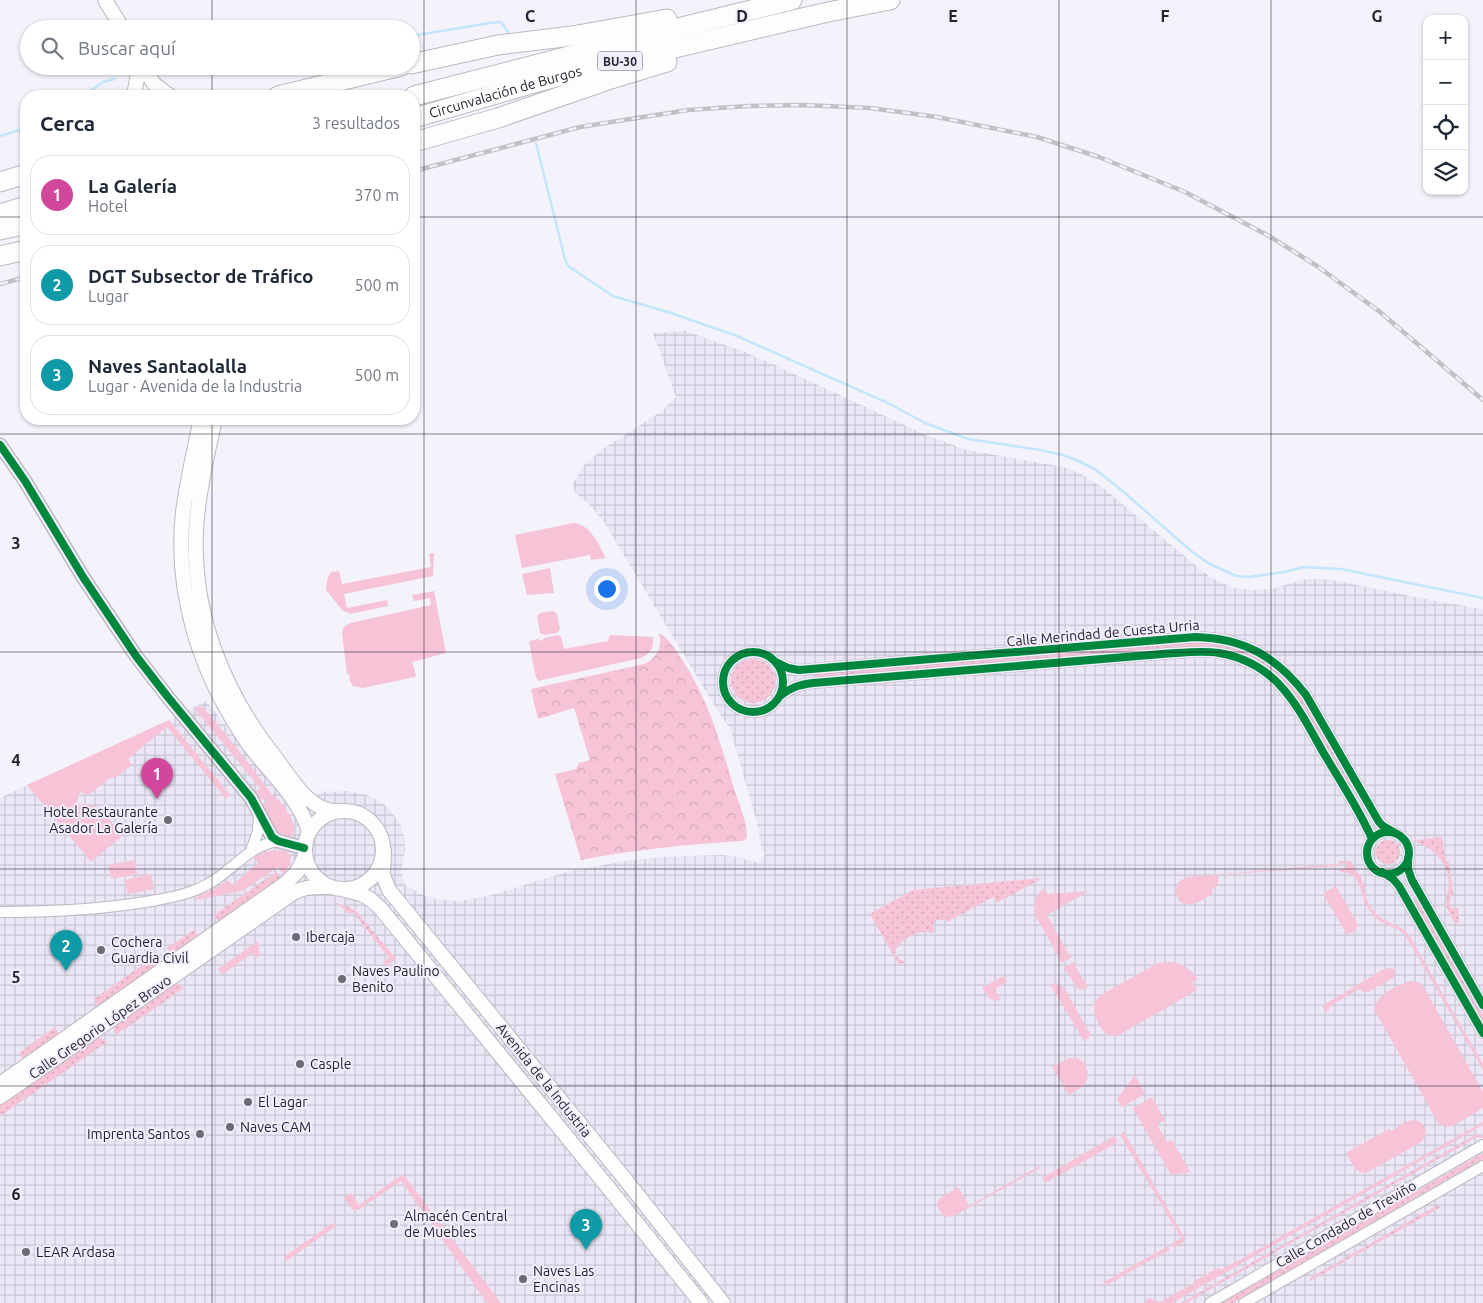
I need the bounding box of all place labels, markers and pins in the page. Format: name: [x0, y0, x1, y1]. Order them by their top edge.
pin: 1: [141, 758, 173, 799]
place label: Hotel Restaurante Asador La Galería: [43, 804, 158, 836]
marker: Hotel Restaurante Asador La Galería: [162, 814, 174, 826]
place label: Ibercaja: [306, 929, 355, 945]
pin: 2: [50, 930, 82, 971]
marker: Ibercaja: [290, 931, 302, 943]
place label: Cochera Guardia Civil: [111, 934, 189, 966]
marker: Cochera Guardia Civil: [95, 944, 107, 956]
place label: Naves Paulino Benito: [352, 963, 440, 995]
marker: Naves Paulino Benito: [336, 973, 348, 985]
place label: Casple: [310, 1056, 351, 1072]
marker: Casple: [294, 1058, 306, 1070]
place label: El Lagar: [258, 1094, 308, 1110]
marker: El Lagar: [242, 1096, 254, 1108]
place label: Naves CAM: [240, 1119, 311, 1135]
marker: Naves CAM: [224, 1121, 236, 1133]
place label: Imprenta Santos: [87, 1126, 190, 1142]
marker: Imprenta Santos: [194, 1128, 206, 1140]
place label: Almacén Central de Muebles: [404, 1208, 508, 1240]
pin: 3: [570, 1209, 602, 1250]
marker: Almacén Central de Muebles: [388, 1218, 400, 1230]
place label: LEAR Ardasa: [36, 1244, 115, 1260]
marker: LEAR Ardasa: [20, 1246, 32, 1258]
place label: Naves Las Encinas: [533, 1263, 594, 1295]
marker: Naves Las Encinas: [517, 1273, 529, 1285]

